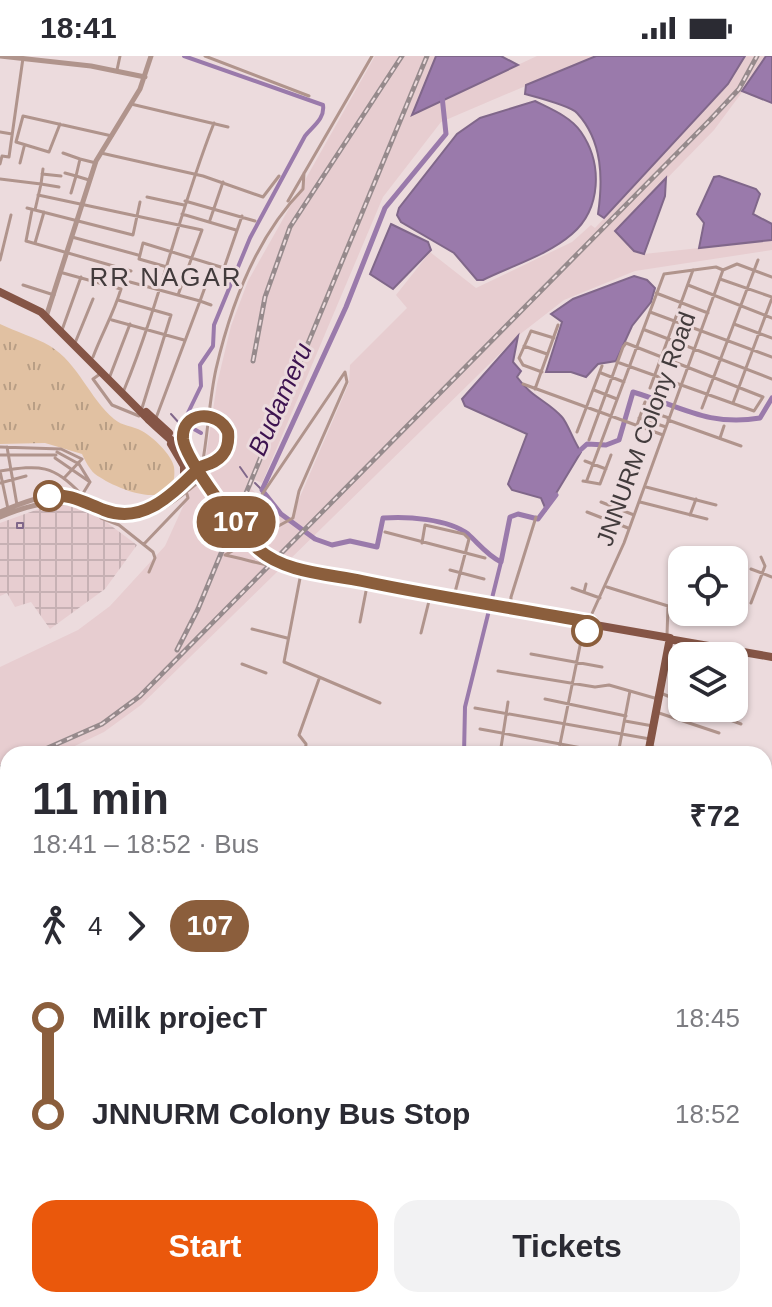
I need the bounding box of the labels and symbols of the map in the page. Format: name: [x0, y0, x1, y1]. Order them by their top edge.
district label: RR NAGAR: [89, 262, 243, 292]
street label: JNNURM Colony Road: [591, 308, 700, 549]
water label: Budameru: [242, 338, 318, 460]
unlabelled marker: [34, 481, 64, 511]
line badge: 107: [190, 496, 282, 548]
unlabelled marker: [572, 616, 602, 646]

